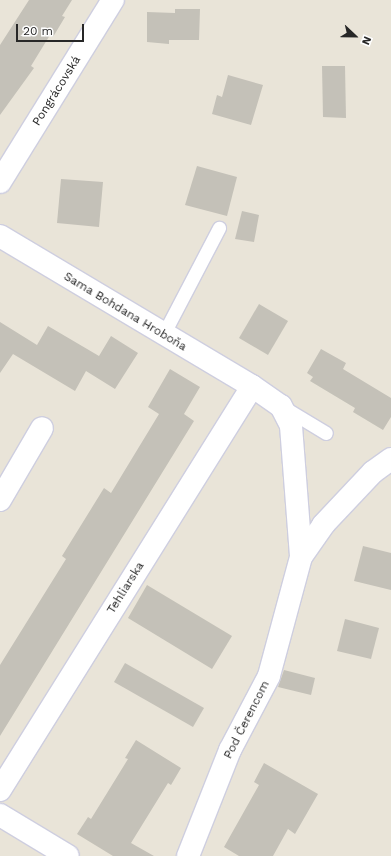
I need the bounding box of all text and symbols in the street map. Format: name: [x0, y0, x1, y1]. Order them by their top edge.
scale bar: [18, 16, 86, 42]
north arrow: [335, 16, 375, 56]
text: 20 m: [23, 24, 53, 38]
text: N: [359, 34, 374, 47]
street label: Pongrácovská: [30, 53, 84, 129]
street label: Sama Bohdana Hroboňa: [61, 269, 189, 355]
street label: Tehliarska: [104, 559, 148, 617]
street label: Pod Čerencom: [221, 679, 273, 761]

